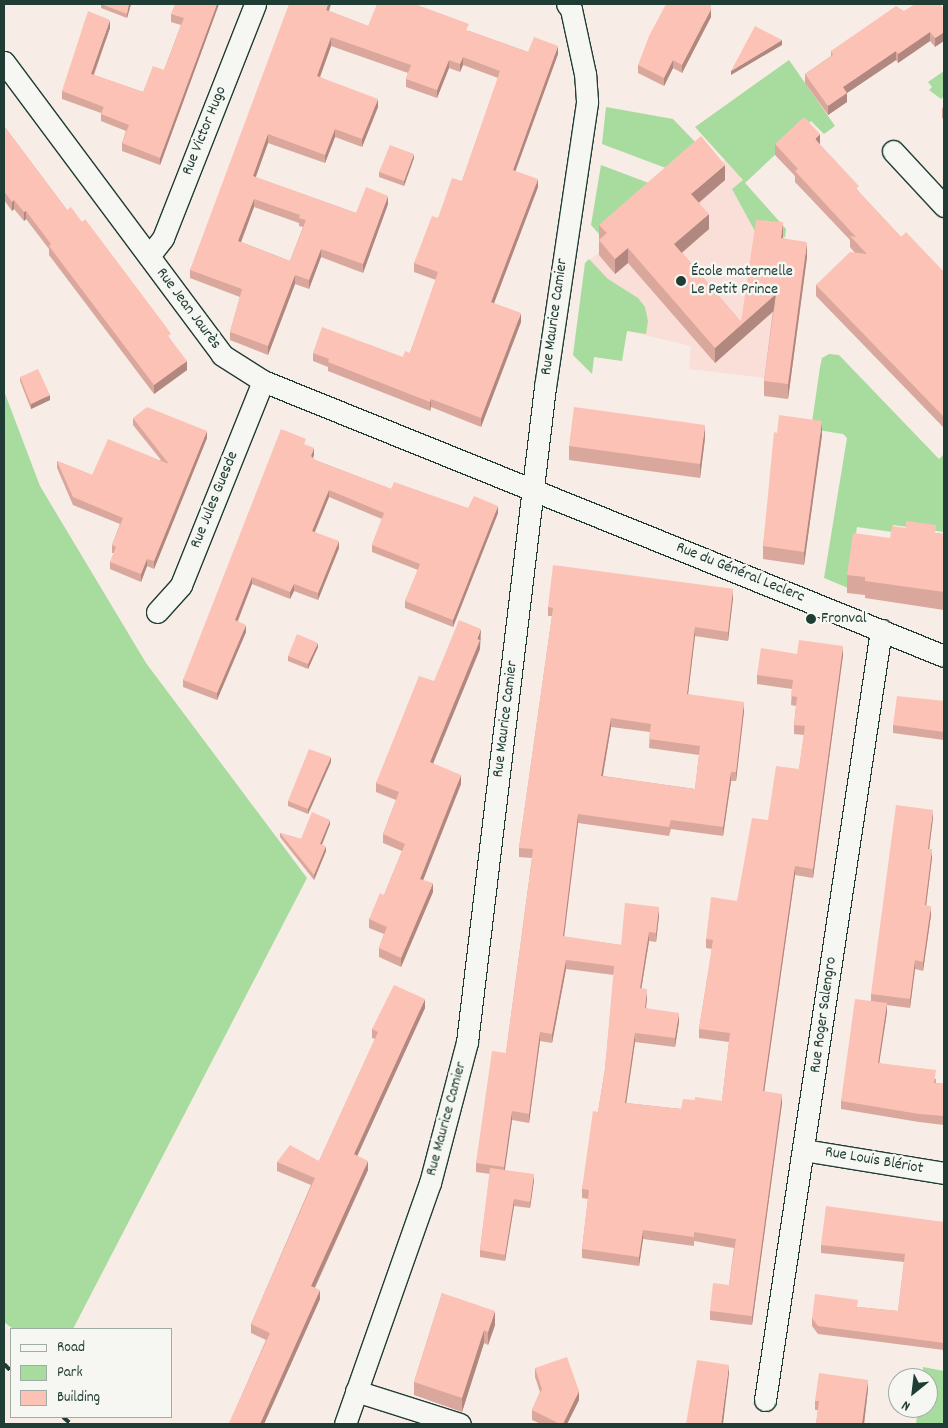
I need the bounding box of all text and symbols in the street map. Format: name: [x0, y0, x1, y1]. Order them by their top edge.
street label: Rue Victor Hugo: [178, 84, 232, 178]
street label: Rue Maurice Camier: [537, 257, 573, 377]
place label: École maternelle Le Petit Prince: [691, 262, 793, 300]
street label: Rue Jean Jaurès: [151, 265, 225, 353]
marker: École maternelle Le Petit Prince: [675, 275, 687, 287]
street label: Rue Jules Guesde: [187, 449, 243, 551]
street label: Rue du Général Leclerc: [673, 538, 807, 608]
place label: Fronval: [821, 609, 867, 629]
marker: Fronval: [805, 613, 817, 625]
street label: Rue Maurice Camier: [489, 660, 523, 778]
street label: Rue Roger Salengro: [806, 956, 842, 1074]
street label: Rue Maurice Camier: [423, 1060, 471, 1178]
street label: Rue Louis Blériot: [823, 1143, 925, 1179]
legend: [10, 1328, 172, 1418]
text: Road: [57, 1337, 85, 1359]
text: Park: [57, 1362, 83, 1384]
north arrow: [888, 1368, 938, 1418]
text: Building: [57, 1387, 100, 1409]
text: N: [898, 1395, 914, 1416]

